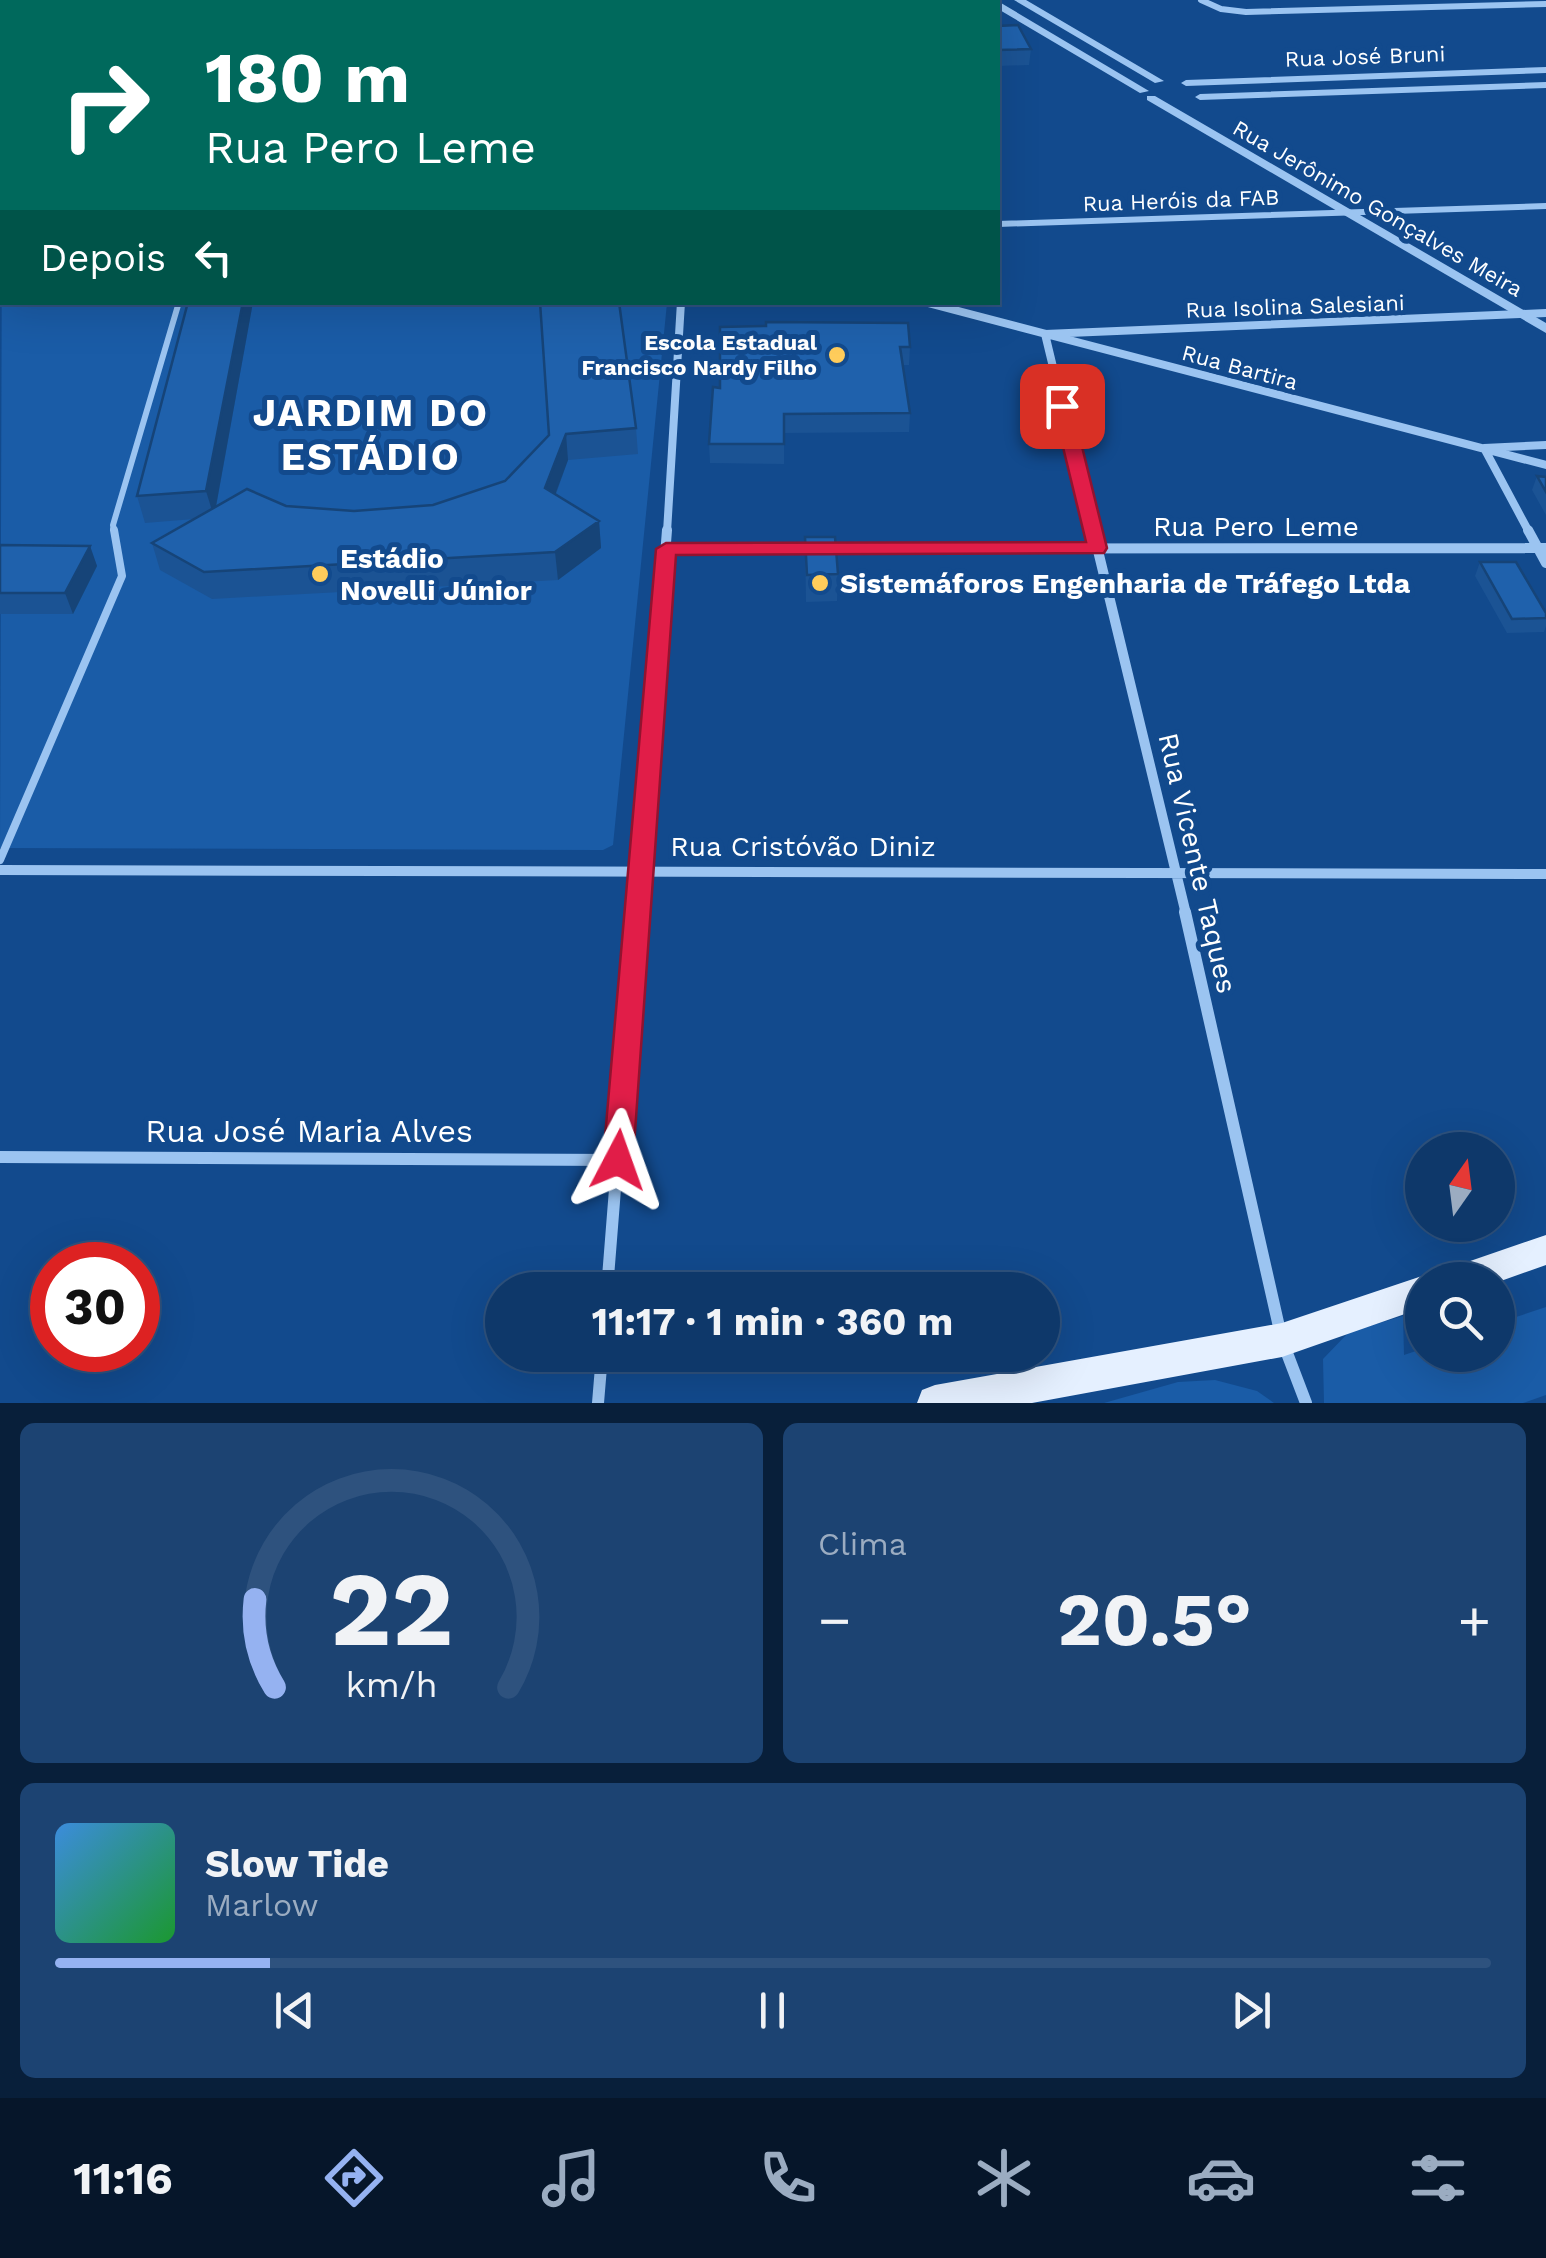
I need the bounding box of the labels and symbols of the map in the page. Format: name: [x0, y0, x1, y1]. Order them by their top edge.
street label: Rua José Bruni: [1284, 41, 1446, 72]
street label: Rua Jerônimo Gonçalves Meira: [1229, 115, 1527, 302]
street label: Rua Heróis da FAB: [1082, 185, 1280, 216]
street label: Rua Isolina Salesiani: [1185, 290, 1405, 323]
place label: Escola Estadual Francisco Nardy Filho: [582, 330, 818, 380]
street label: Rua Bartira: [1179, 340, 1300, 395]
marker: Escola Estadual Francisco Nardy Filho: [826, 344, 848, 366]
pin: [1020, 364, 1105, 449]
district label: JARDIM DO ESTÁDIO: [252, 391, 490, 479]
street label: Rua Pero Leme: [1153, 510, 1359, 543]
place label: Estádio Novelli Júnior: [340, 542, 532, 607]
marker: Estádio Novelli Júnior: [309, 563, 331, 585]
place label: Sistemáforos Engenharia de Tráfego Ltda: [840, 567, 1411, 600]
marker: Sistemáforos Engenharia de Tráfego Ltda: [809, 572, 831, 594]
street label: Rua Vicente Taques: [1151, 730, 1244, 997]
street label: Rua Cristóvão Diniz: [670, 830, 936, 863]
position arrow: [566, 1108, 670, 1212]
street label: Rua José Maria Alves: [145, 1112, 473, 1150]
north arrow: [1405, 1132, 1515, 1242]
speed limit sign: 30: [30, 1242, 160, 1372]

